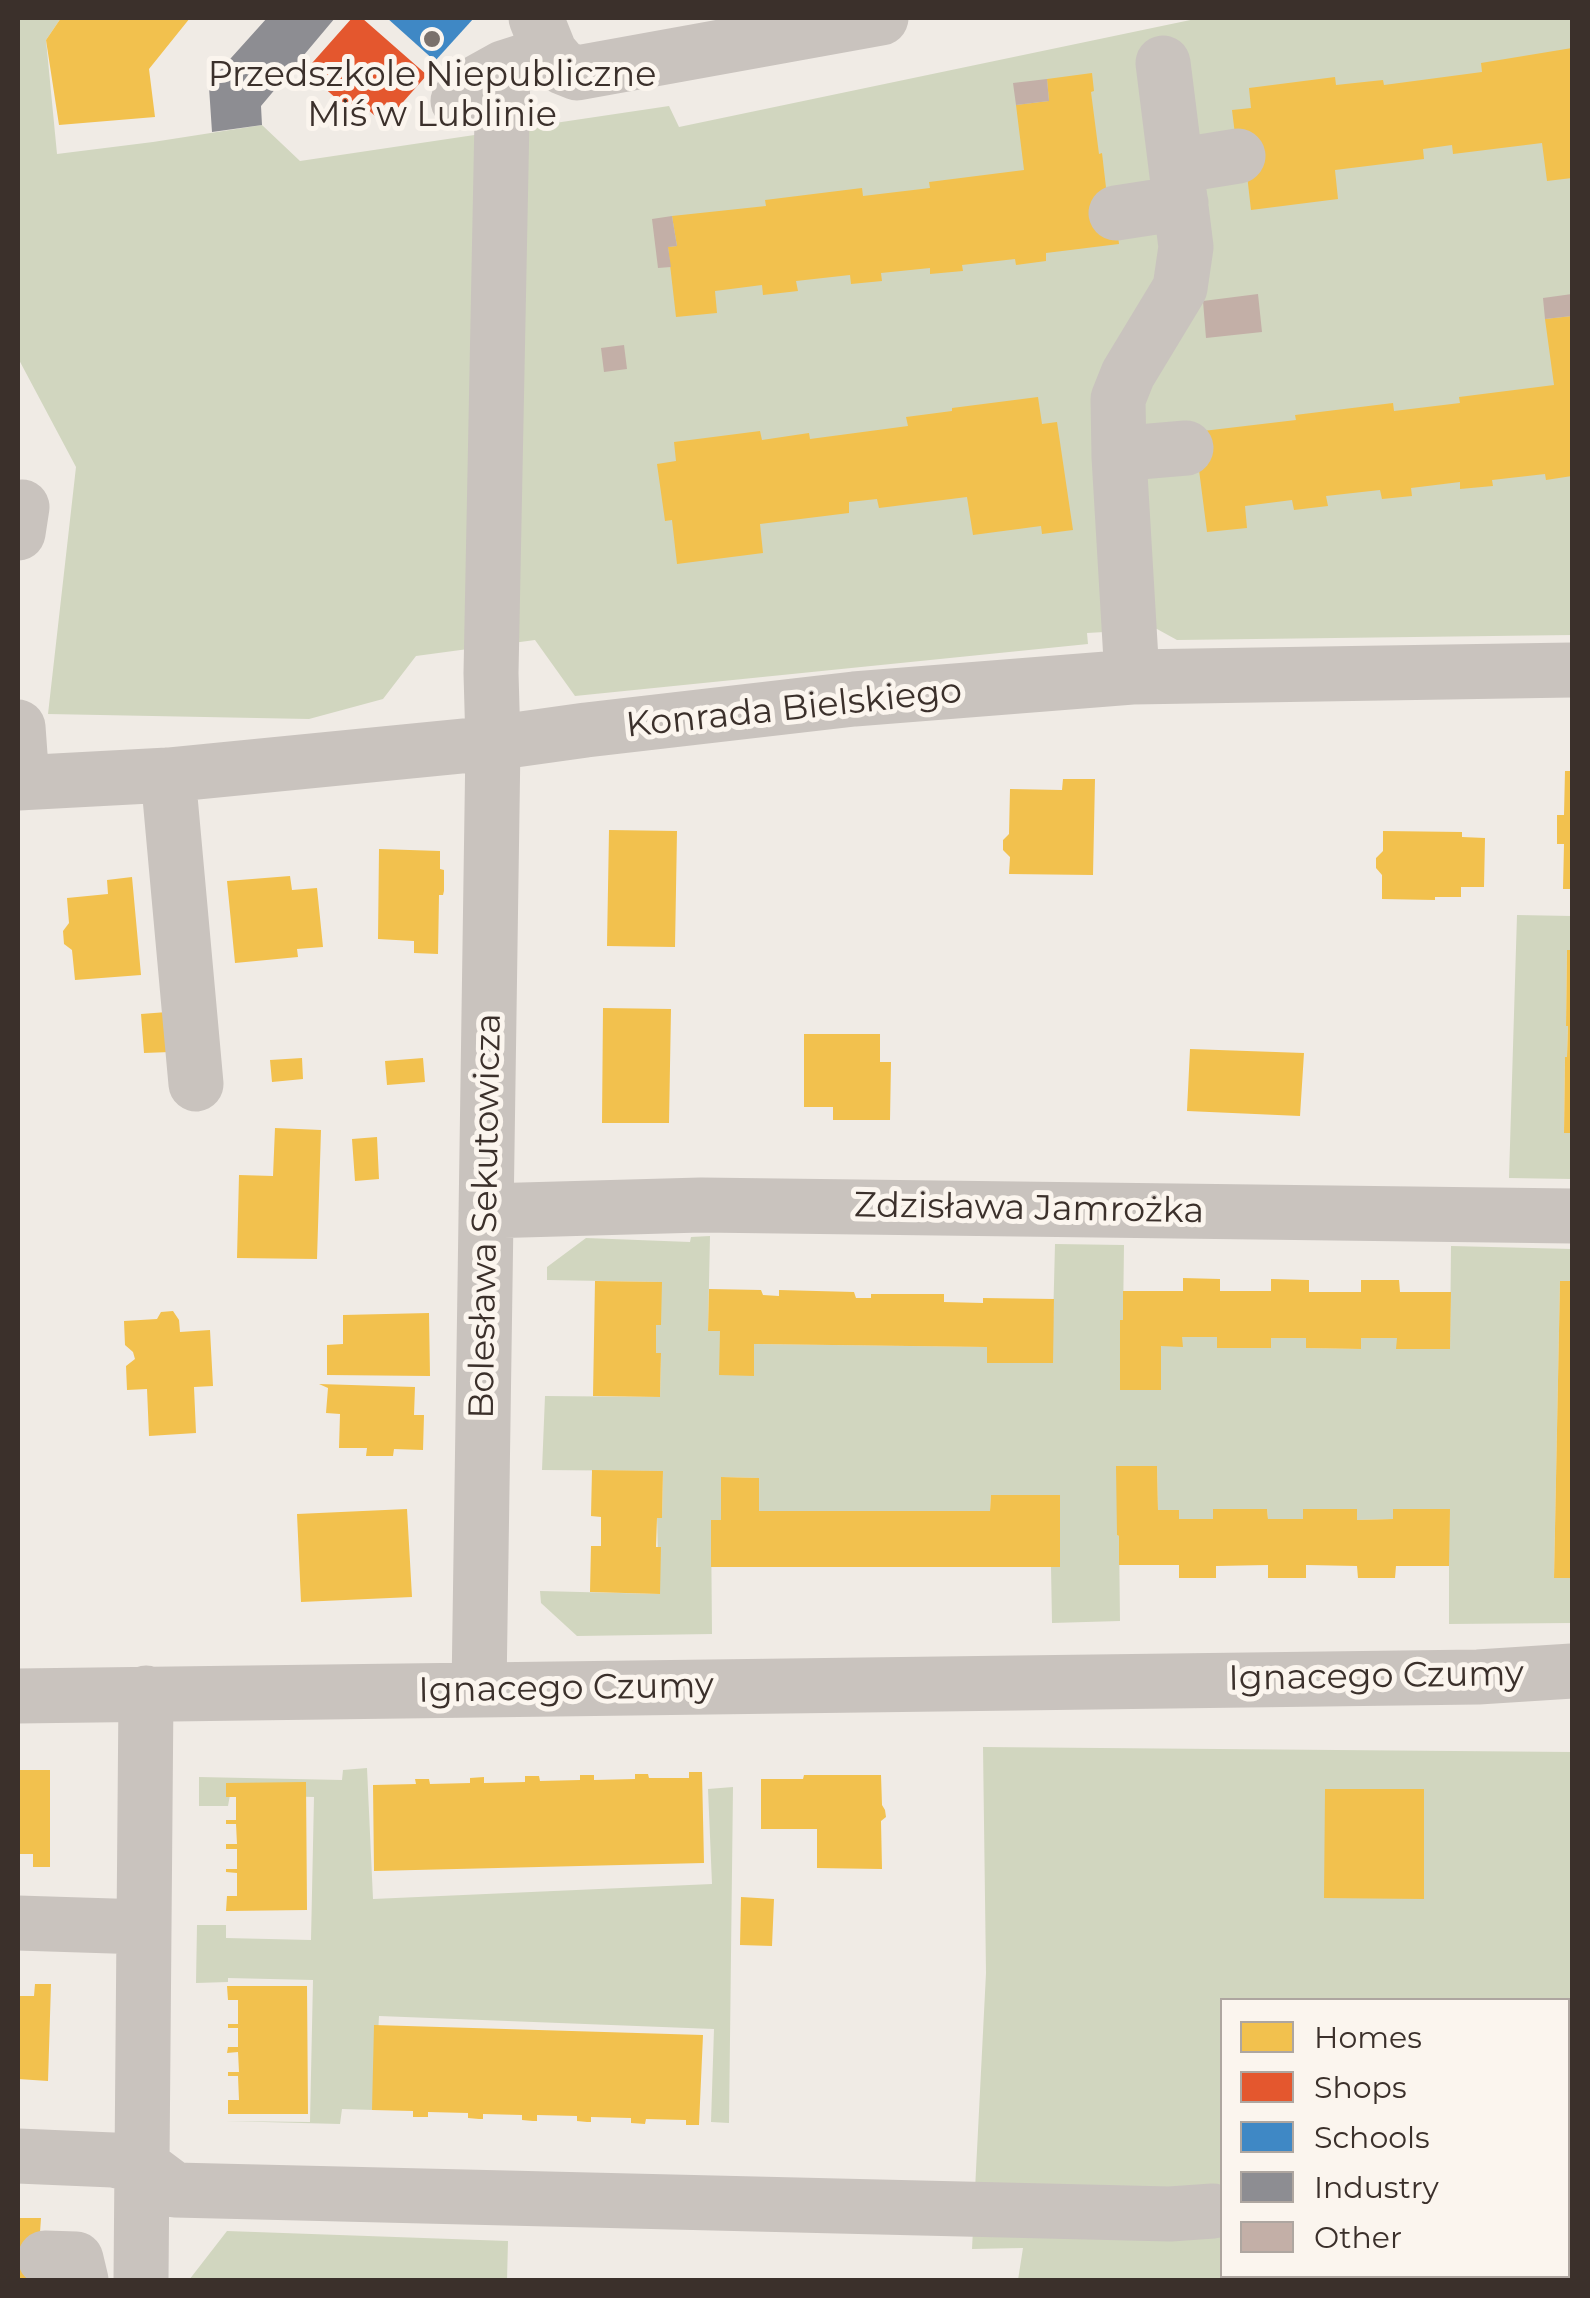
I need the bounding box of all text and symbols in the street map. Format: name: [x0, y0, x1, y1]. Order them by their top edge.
marker: Przedszkole Niepubliczne Miś w Lublinie: [421, 28, 443, 50]
place label: Przedszkole Niepubliczne Miś w Lublinie: [208, 55, 656, 137]
street label: Konrada Bielskiego: [624, 670, 964, 748]
street label: Bolesława Sekutowicza: [461, 1013, 511, 1419]
street label: Zdzisława Jamrożka: [854, 1185, 1204, 1233]
street label: Ignacego Czumy: [1228, 1653, 1524, 1701]
street label: Ignacego Czumy: [418, 1665, 714, 1713]
legend: [1220, 1998, 1570, 2278]
text: Homes: [1314, 2019, 1422, 2056]
text: Shops: [1314, 2069, 1407, 2106]
text: Schools: [1314, 2119, 1430, 2156]
text: Industry: [1314, 2169, 1439, 2206]
text: Other: [1314, 2219, 1402, 2256]

